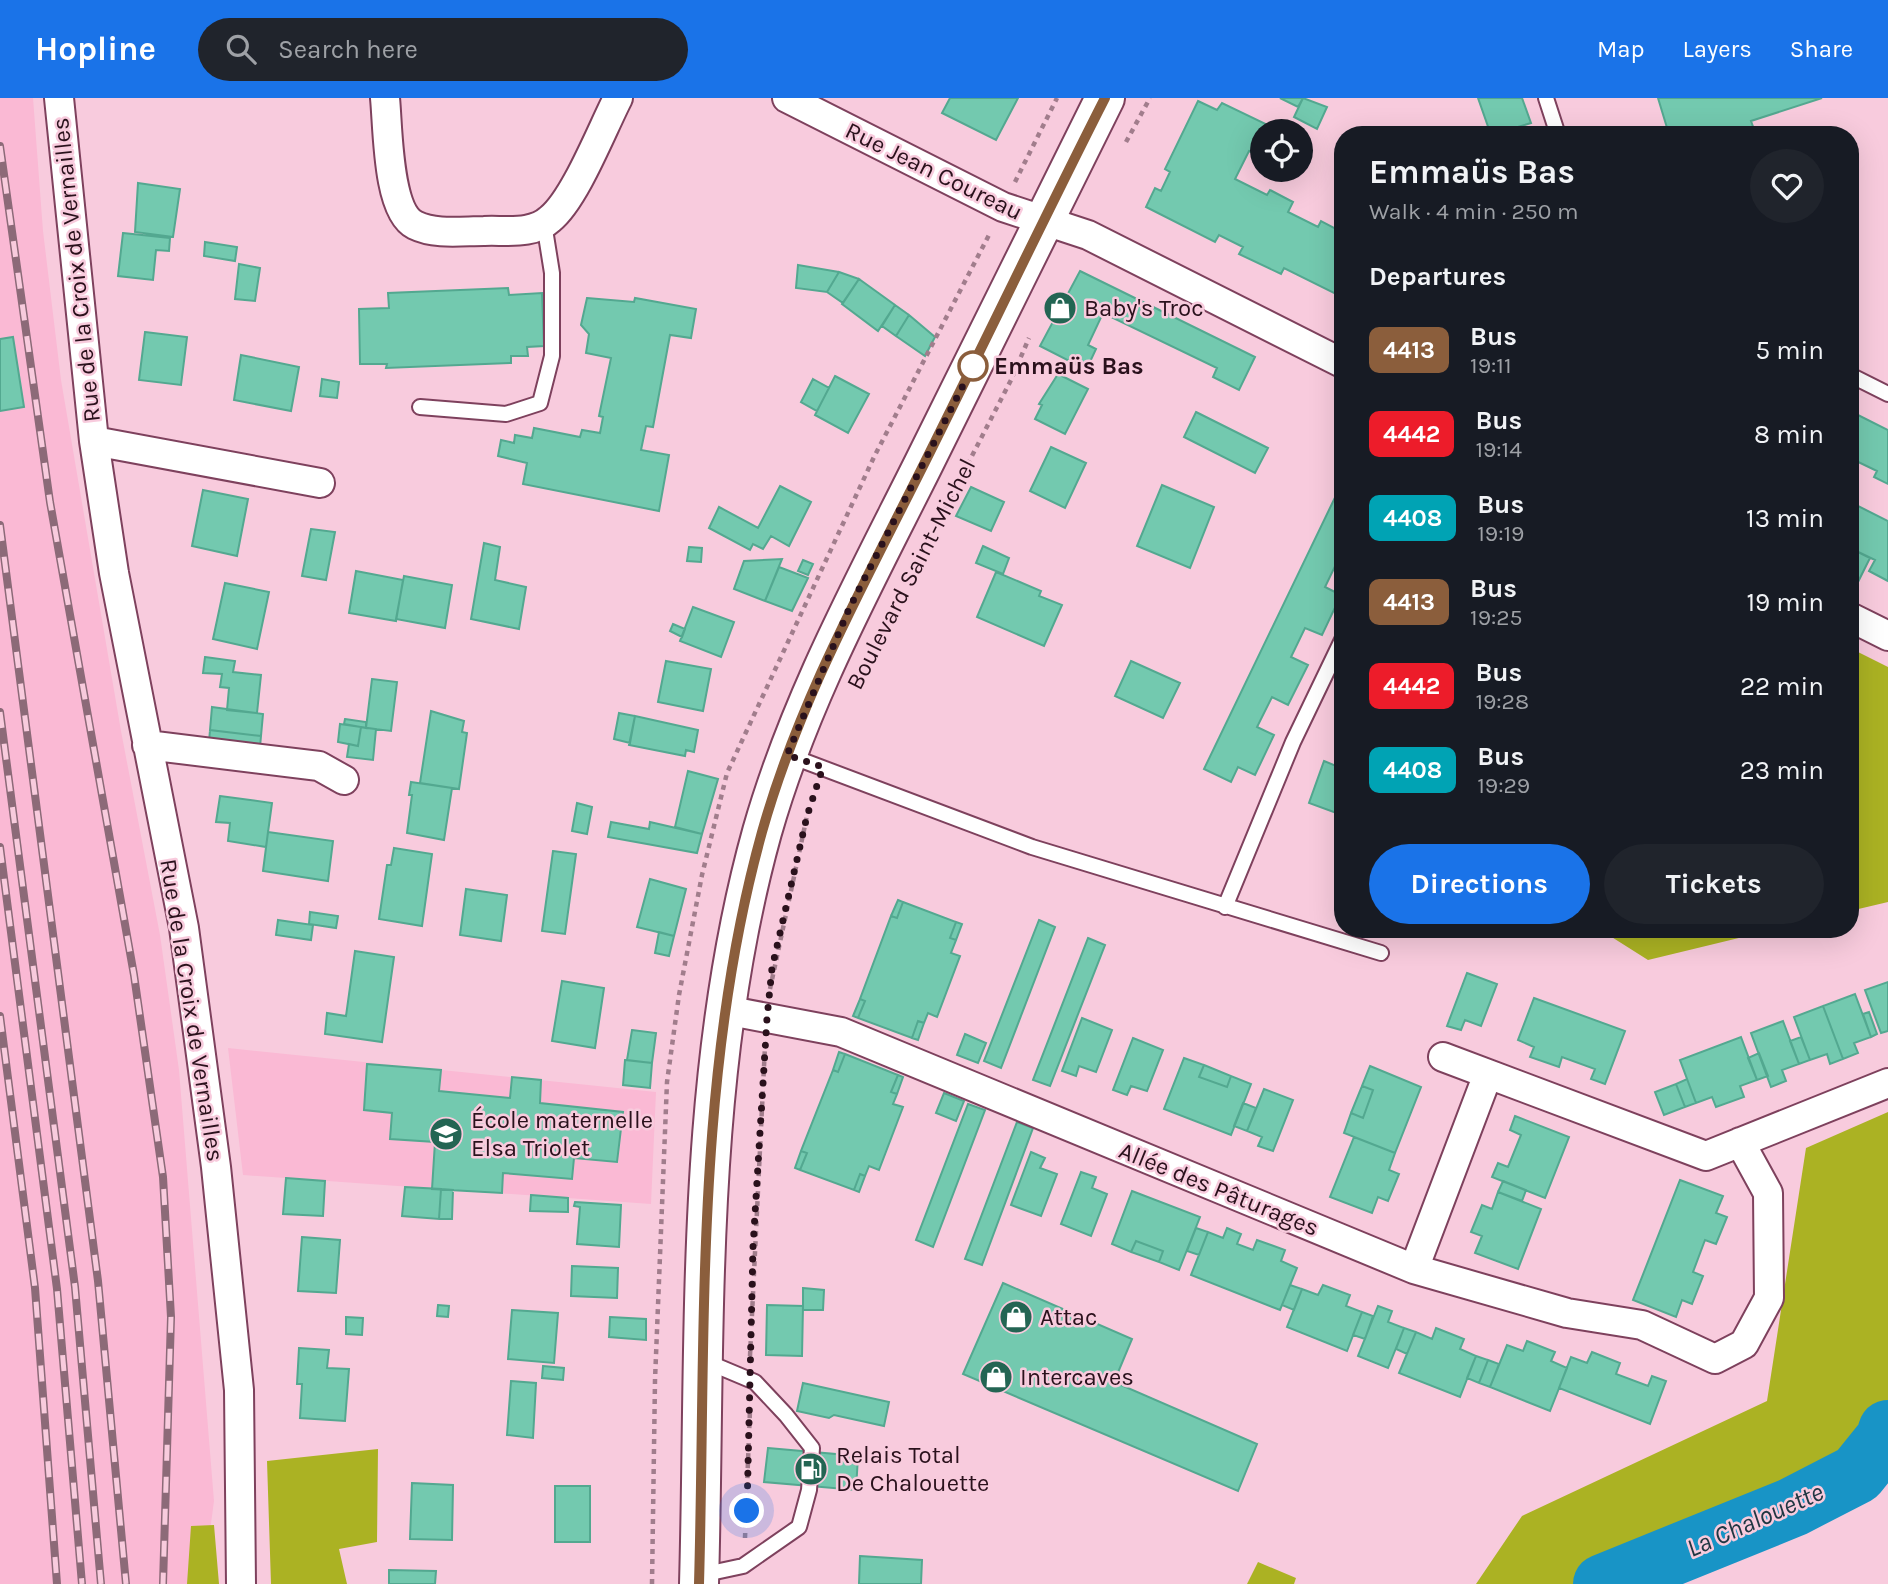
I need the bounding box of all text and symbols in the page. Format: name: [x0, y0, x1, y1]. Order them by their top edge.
search box: [198, 18, 688, 81]
text: Hopline: [35, 30, 156, 68]
icon: search: [222, 30, 260, 68]
text: Search here: [278, 34, 418, 65]
text: Map: [1597, 35, 1645, 63]
text: Layers: [1683, 35, 1752, 63]
text: Share: [1790, 35, 1853, 63]
street label: Rue de la Croix de Vernailles: [46, 116, 106, 424]
street label: Rue Jean Coureau: [841, 116, 1027, 226]
map controls: [1250, 119, 1313, 182]
button: locate: [1250, 119, 1313, 182]
button: heart: [1750, 149, 1824, 223]
text: Emmaüs Bas: [1369, 153, 1575, 191]
text: Walk · 4 min · 250 m: [1369, 198, 1578, 225]
text: Departures: [1369, 261, 1506, 292]
shop icon: Baby's Troc: [1041, 289, 1079, 327]
place label: Baby's Troc: [1084, 294, 1204, 322]
text: Bus: [1470, 321, 1517, 352]
text: 5 min: [1755, 335, 1824, 366]
text: 4413: [1383, 336, 1435, 364]
marker: Emmaüs Bas: [958, 351, 988, 381]
place label: Emmaüs Bas: [994, 352, 1144, 380]
text: 19:11: [1470, 352, 1512, 379]
text: Bus: [1475, 405, 1522, 436]
text: 8 min: [1754, 419, 1824, 450]
text: 4442: [1383, 420, 1440, 448]
text: 19:14: [1475, 436, 1522, 463]
street label: Boulevard Saint-Michel: [841, 454, 981, 694]
text: Bus: [1477, 489, 1524, 520]
text: 13 min: [1746, 503, 1824, 534]
text: 4408: [1383, 504, 1442, 532]
text: 19:19: [1477, 520, 1524, 547]
text: Bus: [1470, 573, 1517, 604]
text: 19 min: [1746, 587, 1824, 618]
text: 4413: [1383, 588, 1435, 616]
text: 19:25: [1470, 604, 1523, 631]
text: Bus: [1475, 657, 1522, 688]
text: 22 min: [1740, 671, 1824, 702]
text: 4442: [1383, 672, 1440, 700]
text: 19:28: [1475, 688, 1529, 715]
text: Bus: [1477, 741, 1524, 772]
text: 23 min: [1740, 755, 1824, 786]
text: 4408: [1383, 756, 1442, 784]
text: 19:29: [1477, 772, 1530, 799]
button: Directions: [1369, 844, 1590, 924]
button: Tickets: [1604, 844, 1824, 924]
street label: Rue de la Croix de Vernailles: [154, 857, 230, 1163]
place label: École maternelle Elsa Triolet: [471, 1105, 653, 1162]
school or university icon: École maternelle Elsa Triolet: [427, 1115, 465, 1153]
street label: Allée des Pâturages: [1115, 1136, 1323, 1242]
shop icon: Attac: [997, 1298, 1035, 1336]
place label: Attac: [1040, 1303, 1097, 1331]
shop icon: Intercaves: [977, 1358, 1015, 1396]
place label: Intercaves: [1020, 1363, 1134, 1391]
place label: Relais Total De Chalouette: [836, 1441, 989, 1497]
fuel station icon: Relais Total De Chalouette: [792, 1450, 830, 1488]
water label: La Chalouette: [1682, 1476, 1828, 1564]
your location: [729, 1493, 764, 1528]

